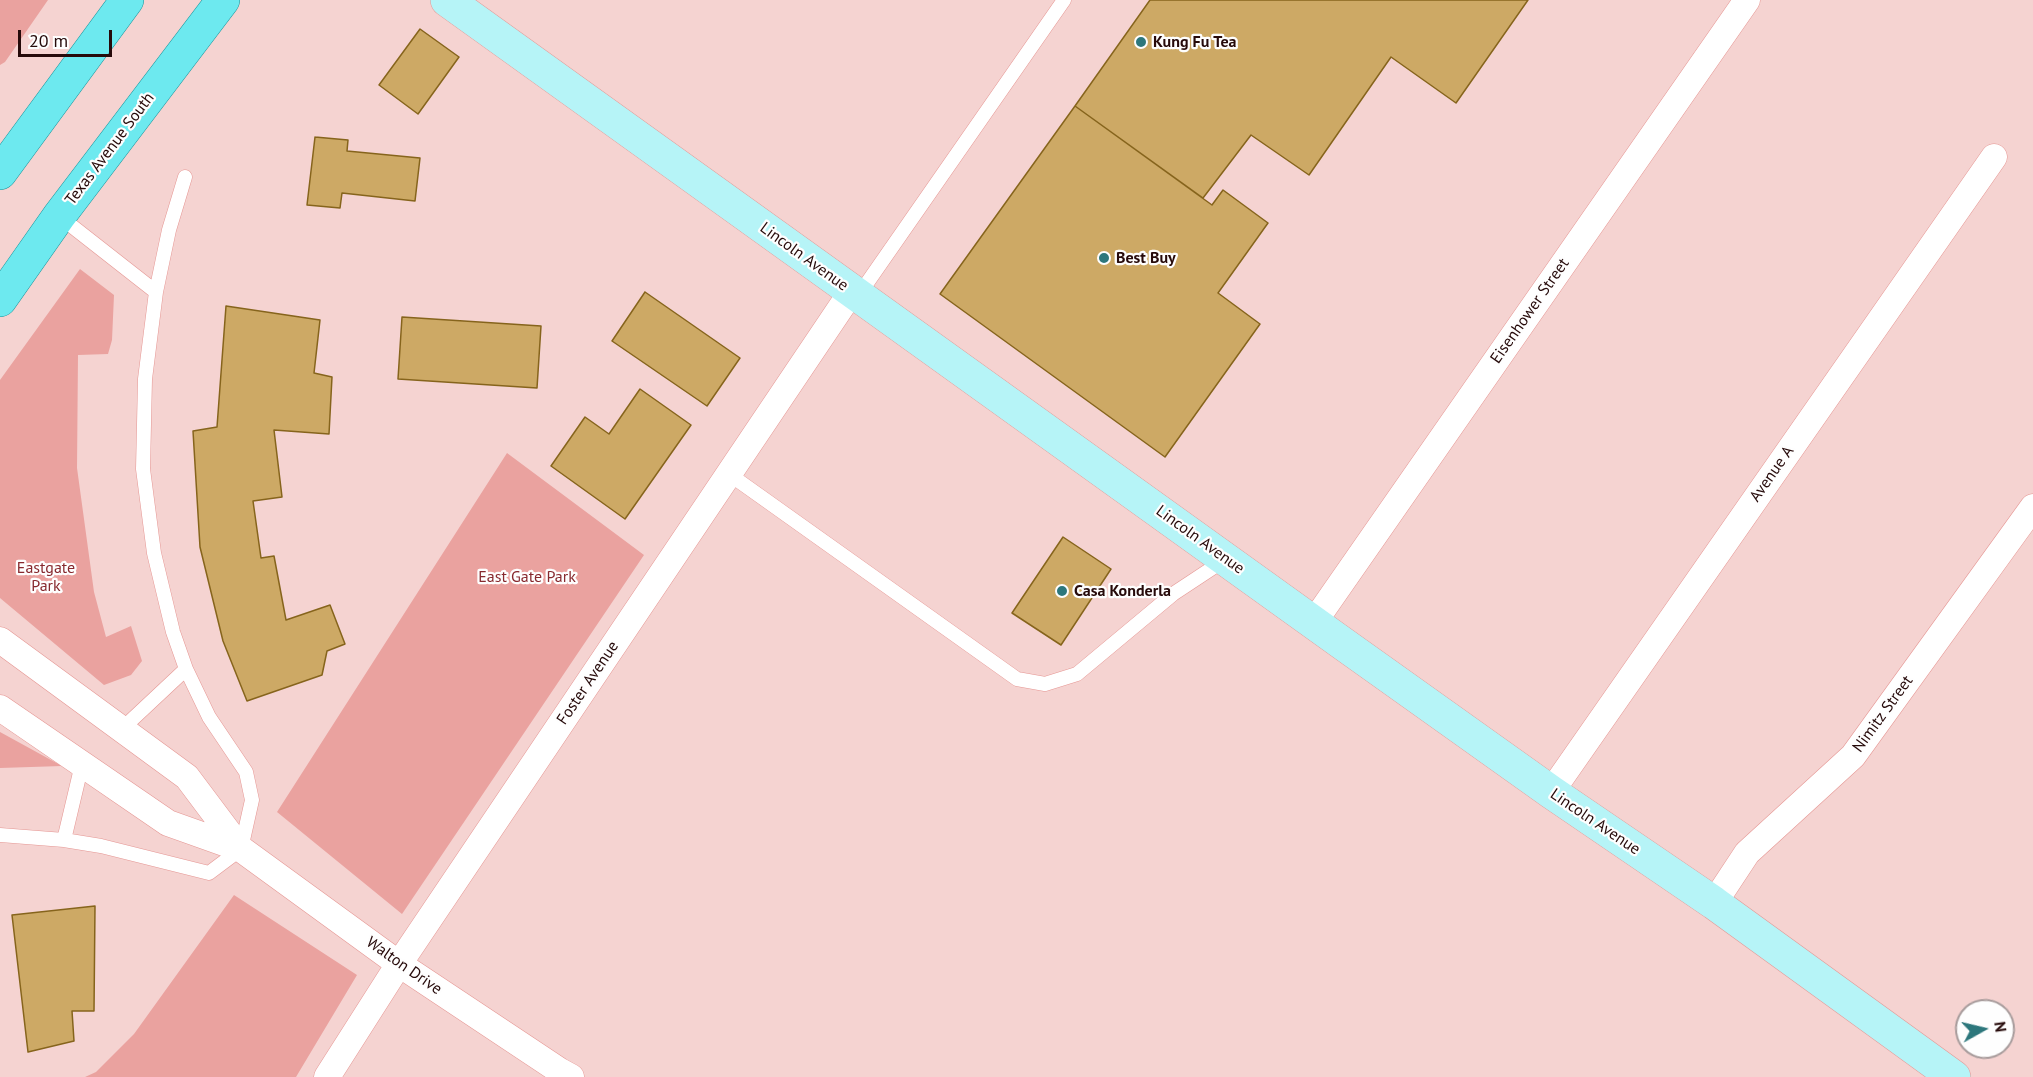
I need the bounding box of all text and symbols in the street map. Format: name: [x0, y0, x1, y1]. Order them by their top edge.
scale bar: [21, 18, 116, 56]
text: 20 m: [29, 29, 68, 52]
place label: Kung Fu Tea: [1153, 32, 1236, 52]
marker: Kung Fu Tea: [1134, 35, 1148, 49]
street label: Texas Avenue South: [61, 89, 159, 209]
street label: Lincoln Avenue: [756, 219, 852, 295]
place label: Best Buy: [1116, 248, 1176, 268]
marker: Best Buy: [1097, 251, 1111, 265]
street label: Eisenhower Street: [1487, 255, 1573, 367]
street label: Avenue A: [1746, 442, 1798, 506]
street label: Lincoln Avenue: [1152, 502, 1248, 578]
park label: Eastgate Park: [17, 558, 75, 596]
park label: East Gate Park: [478, 567, 576, 587]
place label: Casa Konderla: [1074, 581, 1171, 601]
marker: Casa Konderla: [1055, 584, 1069, 598]
street label: Foster Avenue: [553, 638, 623, 728]
street label: Nimitz Street: [1849, 672, 1917, 756]
street label: Lincoln Avenue: [1546, 785, 1644, 859]
street label: Walton Drive: [362, 933, 446, 999]
north arrow: [1955, 999, 2015, 1059]
text: N: [1990, 1020, 2011, 1033]

